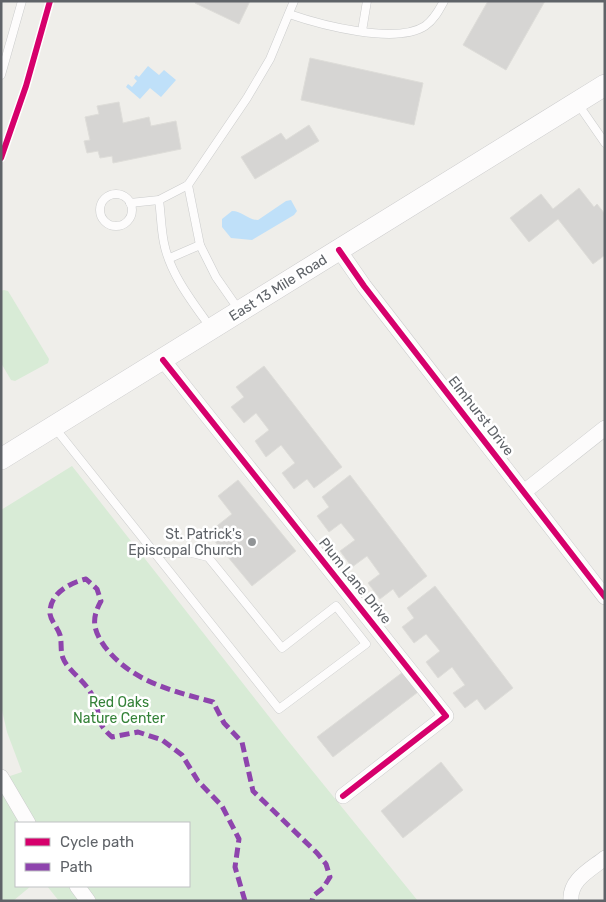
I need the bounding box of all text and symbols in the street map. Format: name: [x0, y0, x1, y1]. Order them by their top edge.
street label: East 13 Mile Road: [226, 251, 330, 325]
street label: Elmhurst Drive: [445, 373, 517, 459]
place label: St. Patrick's Episcopal Church: [128, 526, 242, 559]
street label: Plum Lane Drive: [315, 535, 395, 628]
marker: St. Patrick's Episcopal Church: [246, 536, 258, 548]
park label: Red Oaks Nature Center: [73, 694, 166, 727]
legend: [15, 822, 190, 887]
text: Cycle path: [60, 833, 134, 851]
text: Path: [60, 858, 93, 876]

